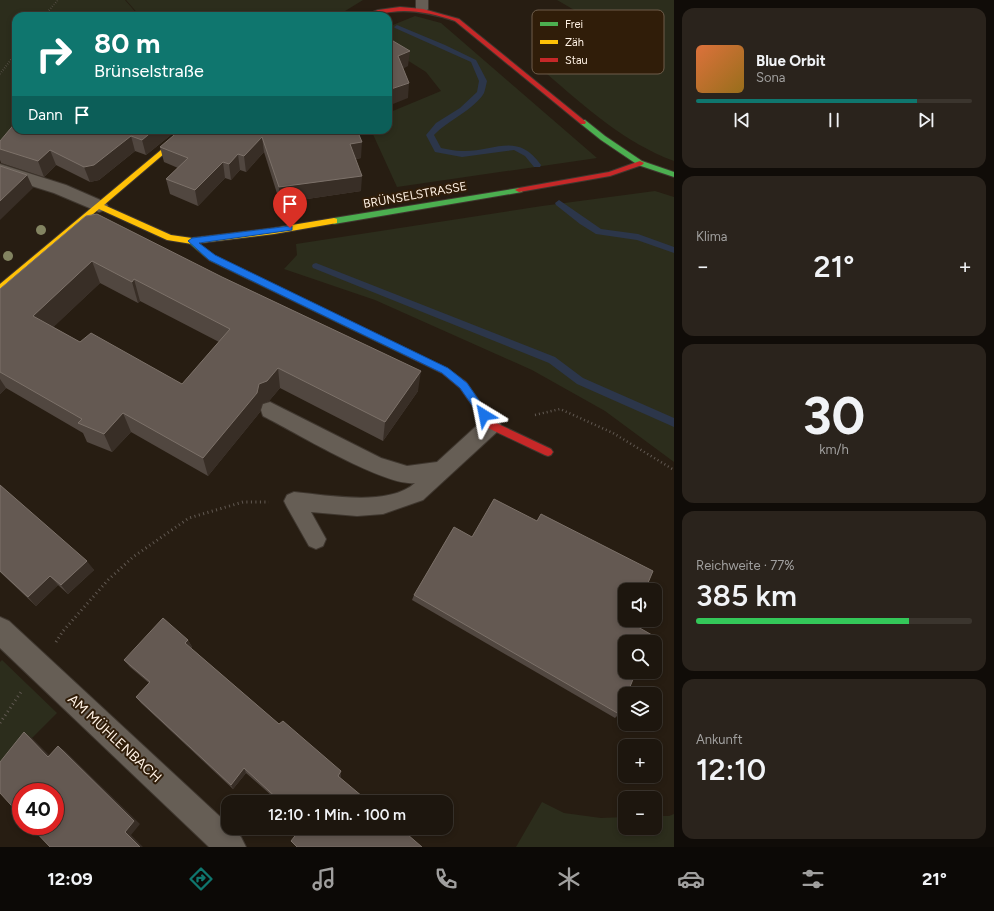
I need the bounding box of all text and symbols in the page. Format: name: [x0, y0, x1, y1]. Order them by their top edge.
legend: [532, 10, 664, 74]
text: Frei: [565, 18, 583, 31]
text: 80 m: [94, 26, 160, 60]
icon: right: [28, 28, 80, 80]
text: Zäh: [565, 36, 584, 49]
text: Blue Orbit: [756, 52, 826, 70]
text: Stau: [565, 54, 588, 67]
text: Brünselstraße: [94, 60, 204, 82]
text: Sona: [756, 70, 785, 85]
icon: arrive: [71, 104, 93, 126]
text: Dann: [28, 106, 63, 124]
icon: previous: [731, 109, 753, 131]
icon: pause: [823, 109, 845, 131]
icon: next: [915, 109, 937, 131]
street label: BRÜNSELSTRASSE: [362, 179, 468, 211]
pin: [273, 187, 307, 228]
icon: arrive: [279, 193, 301, 215]
text: Klima: [696, 229, 728, 244]
text: 21°: [814, 248, 854, 285]
text: −: [696, 253, 710, 280]
text: +: [958, 253, 972, 280]
text: 30: [803, 385, 865, 447]
position arrow: [463, 394, 505, 436]
text: km/h: [819, 442, 849, 457]
text: Reichweite · 77%: [696, 558, 794, 573]
text: 385 km: [696, 577, 797, 614]
map controls: [618, 583, 662, 835]
button: sound: [618, 583, 662, 627]
button: search: [618, 635, 662, 679]
button: layers: [618, 687, 662, 731]
street label: AM MÜHLENBACH: [64, 691, 165, 786]
text: Ankunft: [696, 732, 743, 747]
button: +: [618, 739, 662, 783]
text: 12:10: [696, 751, 766, 788]
speed limit sign: 40: [12, 783, 64, 835]
button: −: [618, 791, 662, 835]
text: 12:10 · 1 Min. · 100 m: [268, 806, 406, 824]
icon: directions: [187, 865, 215, 893]
icon: music: [310, 865, 338, 893]
icon: phone: [432, 865, 460, 893]
icon: climate: [555, 865, 583, 893]
icon: car: [677, 865, 705, 893]
icon: filters: [799, 865, 827, 893]
text: 12:09: [47, 868, 93, 890]
text: 21°: [922, 868, 947, 890]

